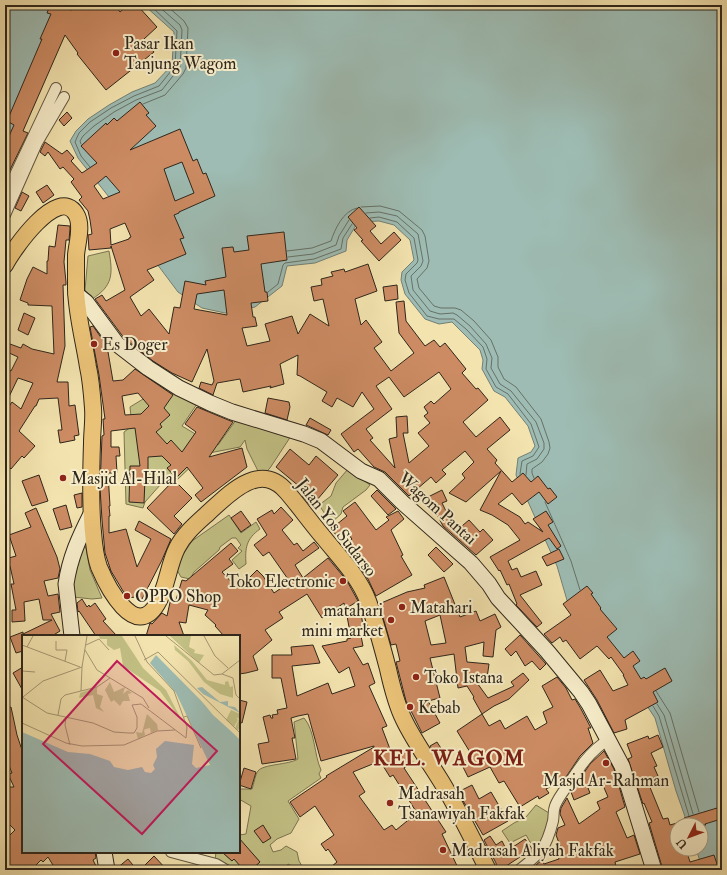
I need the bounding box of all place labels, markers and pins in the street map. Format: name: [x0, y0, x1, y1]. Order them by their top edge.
place label: Pasar Ikan Tanjung Wagom: [124, 33, 236, 74]
marker: Pasar Ikan Tanjung Wagom: [111, 48, 121, 58]
place label: Es Doger: [102, 334, 168, 355]
marker: Es Doger: [89, 339, 99, 349]
place label: Masjid Al-Hilal: [71, 468, 178, 489]
marker: Masjid Al-Hilal: [58, 473, 68, 483]
place label: Toko Electronic: [226, 571, 335, 592]
marker: Toko Electronic: [338, 576, 348, 586]
place label: OPPO Shop: [135, 586, 222, 608]
marker: OPPO Shop: [122, 591, 132, 601]
place label: Matahari: [410, 597, 473, 618]
place label: matahari mini market: [301, 600, 383, 641]
marker: Matahari: [397, 602, 407, 612]
marker: matahari mini market: [386, 615, 396, 625]
place label: Toko Istana: [424, 667, 504, 688]
marker: Toko Istana: [411, 672, 421, 682]
place label: Kebab: [418, 697, 460, 718]
marker: Kebab: [405, 702, 415, 712]
marker: Masjd Ar-Rahman: [601, 758, 611, 768]
place label: Masjd Ar-Rahman: [543, 770, 669, 791]
place label: Madrasah Tsanawiyah Fakfak: [398, 783, 525, 825]
marker: Madrasah Tsanawiyah Fakfak: [385, 798, 395, 808]
place label: Madrasah Aliyah Fakfak: [451, 840, 614, 862]
marker: Madrasah Aliyah Fakfak: [438, 845, 448, 855]

